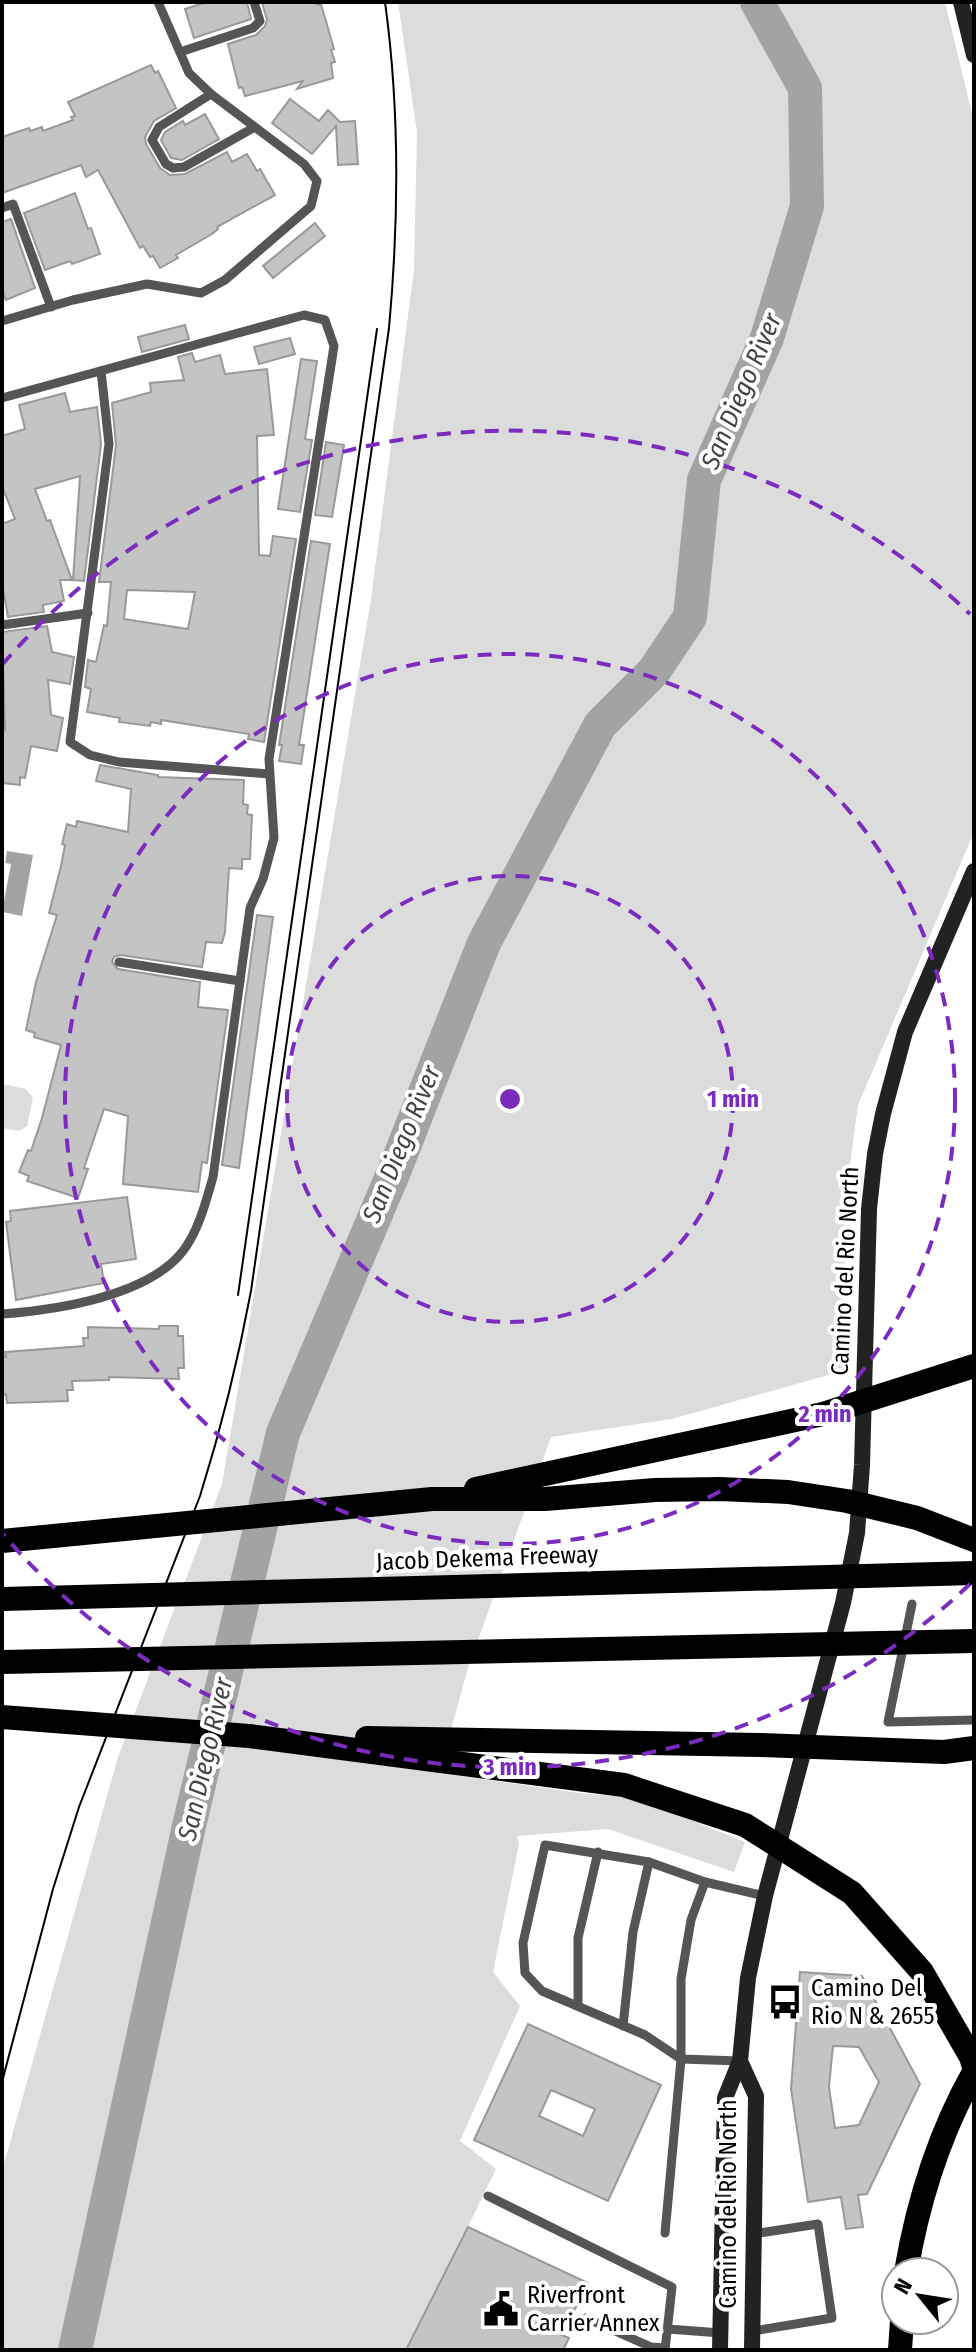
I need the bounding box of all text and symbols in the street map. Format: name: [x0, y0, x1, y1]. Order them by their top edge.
water label: San Diego River: [694, 308, 789, 475]
water label: San Diego River: [356, 1060, 447, 1228]
centre of rings: [496, 1085, 524, 1113]
text: 1 min: [707, 1085, 759, 1113]
street label: Camino del Rio North: [826, 1166, 864, 1376]
text: 2 min: [797, 1400, 852, 1428]
street label: Jacob Dekema Freeway: [375, 1540, 599, 1576]
water label: San Diego River: [171, 1674, 240, 1845]
text: 3 min: [482, 1753, 537, 1781]
place label: Camino Del Rio N & 2655: [811, 1974, 934, 2030]
bus stop icon: Camino Del Rio N & 2655: [766, 1983, 804, 2021]
street label: Camino del Rio North: [714, 2099, 742, 2309]
north arrow: [880, 2256, 960, 2336]
text: N: [888, 2274, 918, 2299]
place label: Riverfront Carrier Annex: [527, 2281, 660, 2337]
public building icon: Riverfront Carrier Annex: [482, 2290, 520, 2328]

